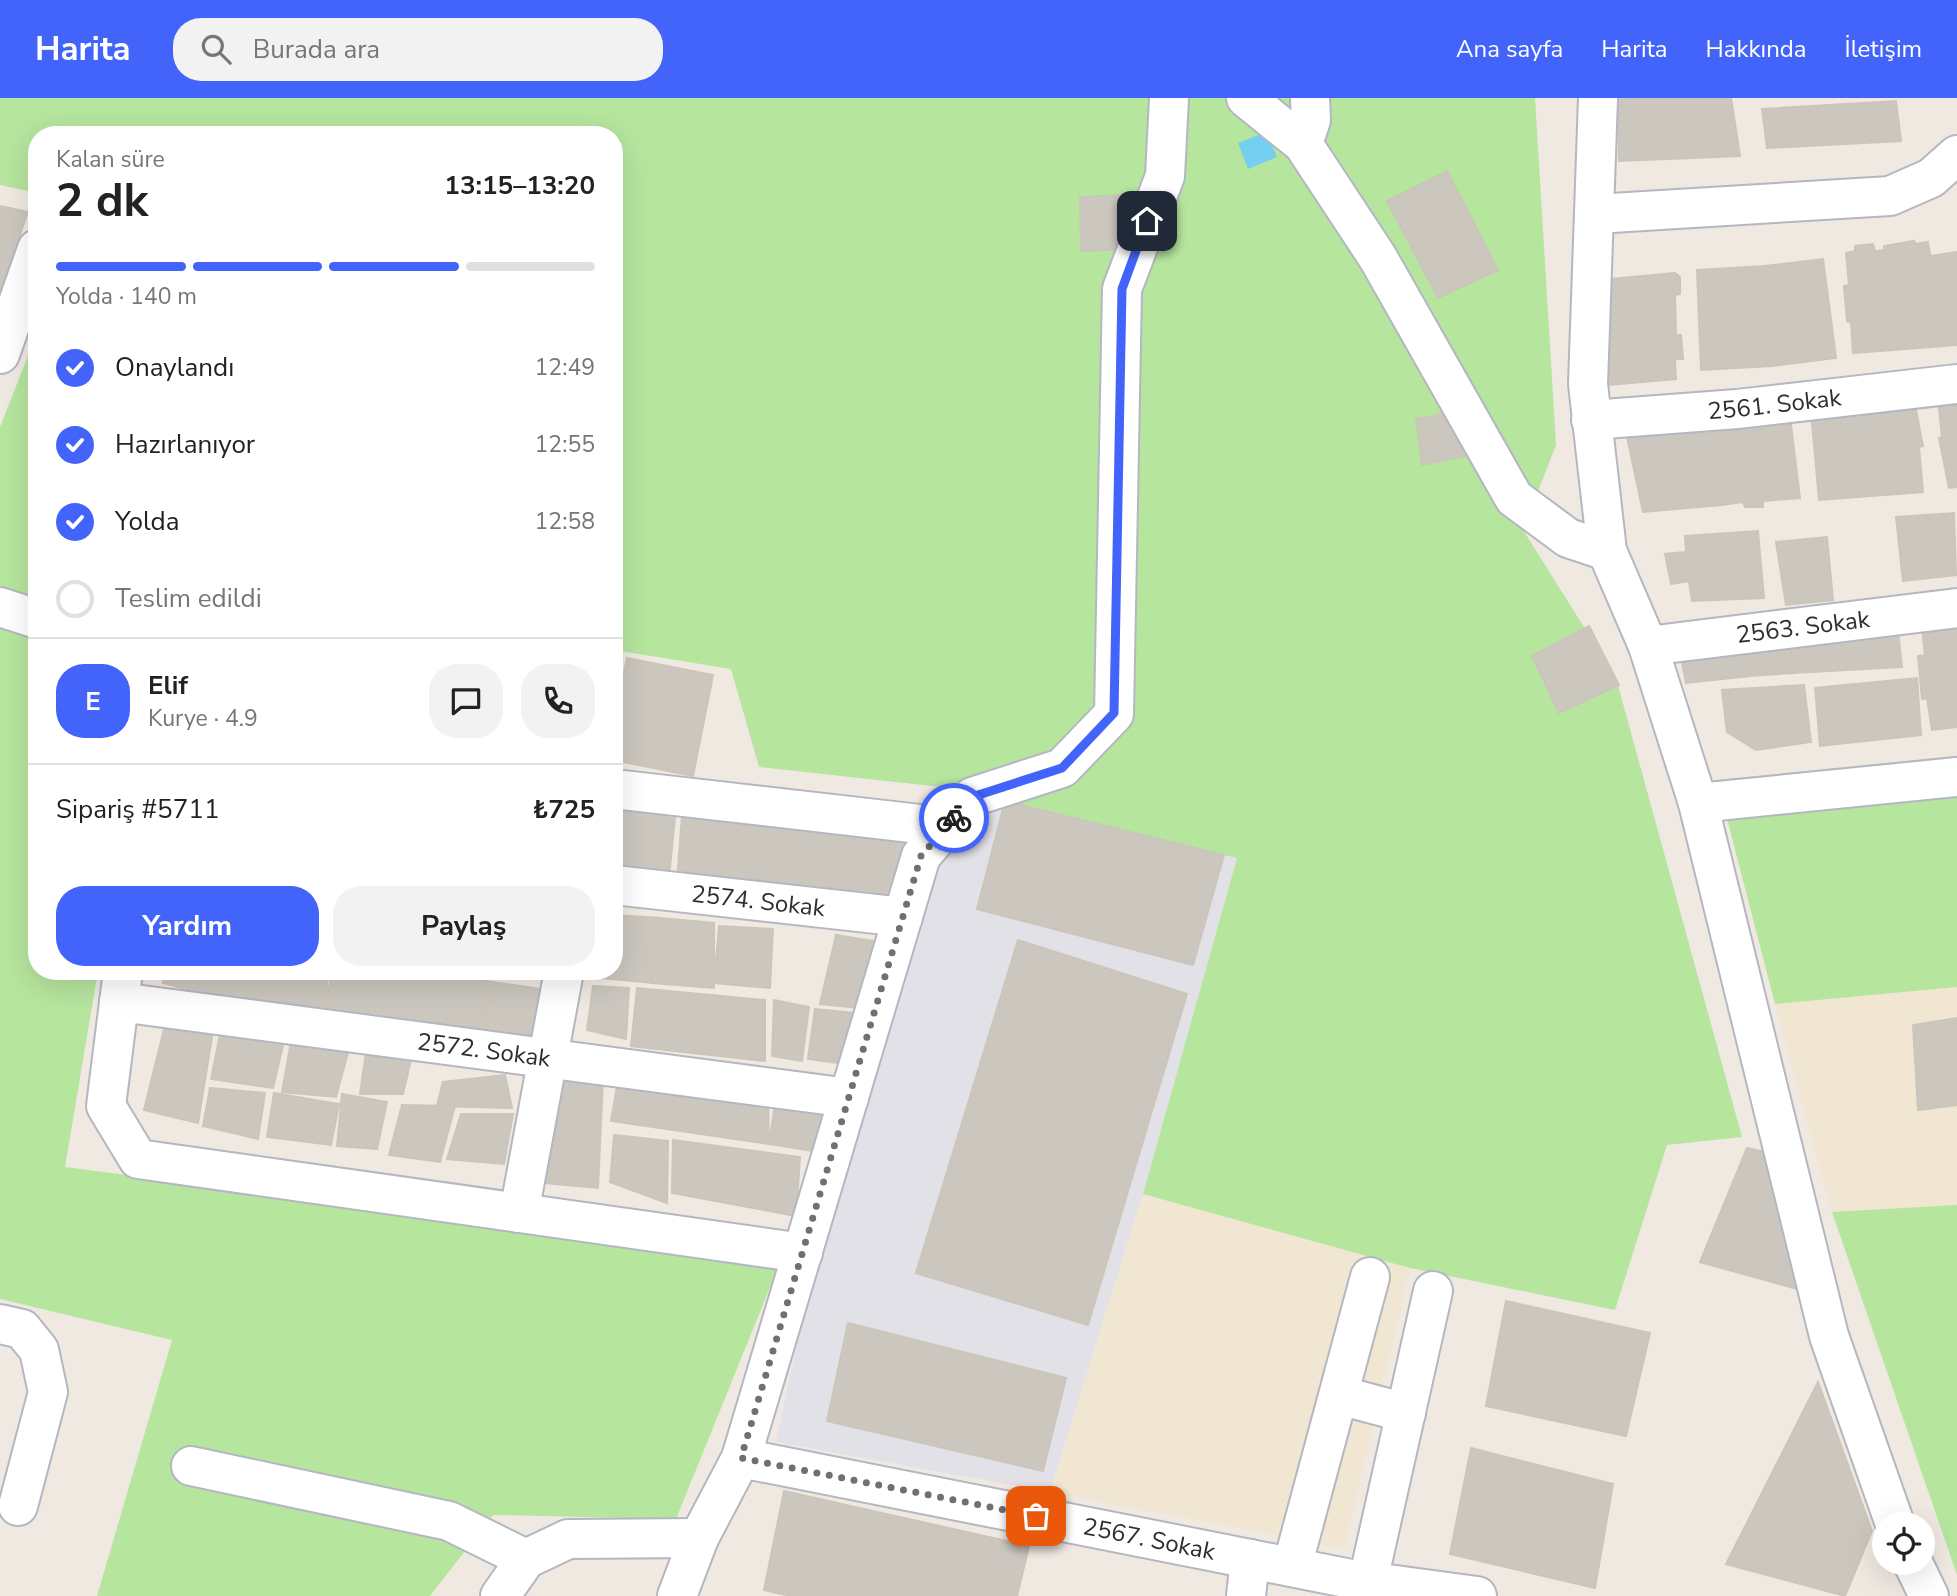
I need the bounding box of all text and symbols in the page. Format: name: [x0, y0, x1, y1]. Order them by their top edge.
search box: [173, 18, 663, 81]
text: Harita: [35, 27, 131, 72]
icon: search: [197, 30, 235, 68]
text: Burada ara: [253, 32, 380, 67]
text: Ana sayfa: [1456, 33, 1563, 65]
text: Harita: [1601, 33, 1668, 65]
text: Hakkında: [1706, 33, 1806, 65]
text: İletişim: [1844, 33, 1922, 65]
text: Kalan süre: [56, 144, 165, 175]
text: 13:15–13:20: [444, 168, 595, 203]
text: 2 dk: [56, 169, 148, 232]
pin: [1117, 191, 1177, 251]
icon: home: [1128, 202, 1166, 240]
text: Yolda · 140 m: [56, 281, 197, 312]
icon: check: [56, 349, 94, 387]
text: Onaylandı: [115, 350, 234, 385]
text: 12:49: [535, 352, 595, 383]
street label: 2561. Sokak: [1706, 381, 1844, 427]
icon: check: [56, 426, 94, 464]
text: Hazırlanıyor: [115, 427, 255, 462]
text: 12:55: [535, 429, 595, 460]
icon: check: [56, 503, 94, 541]
text: Yolda: [115, 504, 179, 539]
text: 12:58: [535, 506, 595, 537]
text: Teslim edildi: [115, 581, 262, 616]
street label: 2563. Sokak: [1734, 603, 1872, 651]
button: chat: [429, 664, 503, 738]
button: phone: [521, 664, 595, 738]
text: Elif: [148, 668, 188, 703]
text: E: [85, 684, 101, 719]
text: Kurye · 4.9: [148, 703, 258, 734]
courier: [919, 783, 989, 853]
text: Sipariş #5711: [56, 792, 220, 827]
text: ₺725: [533, 792, 595, 827]
icon: bike: [935, 799, 973, 837]
street label: 2574. Sokak: [690, 878, 827, 924]
button: Yardım: [56, 886, 319, 966]
button: Paylaş: [333, 886, 595, 966]
street label: 2572. Sokak: [415, 1025, 553, 1075]
pin: [1006, 1486, 1066, 1546]
icon: bag: [1017, 1497, 1055, 1535]
street label: 2567. Sokak: [1080, 1510, 1219, 1568]
map controls: [1872, 1512, 1935, 1575]
button: locate: [1872, 1512, 1935, 1575]

